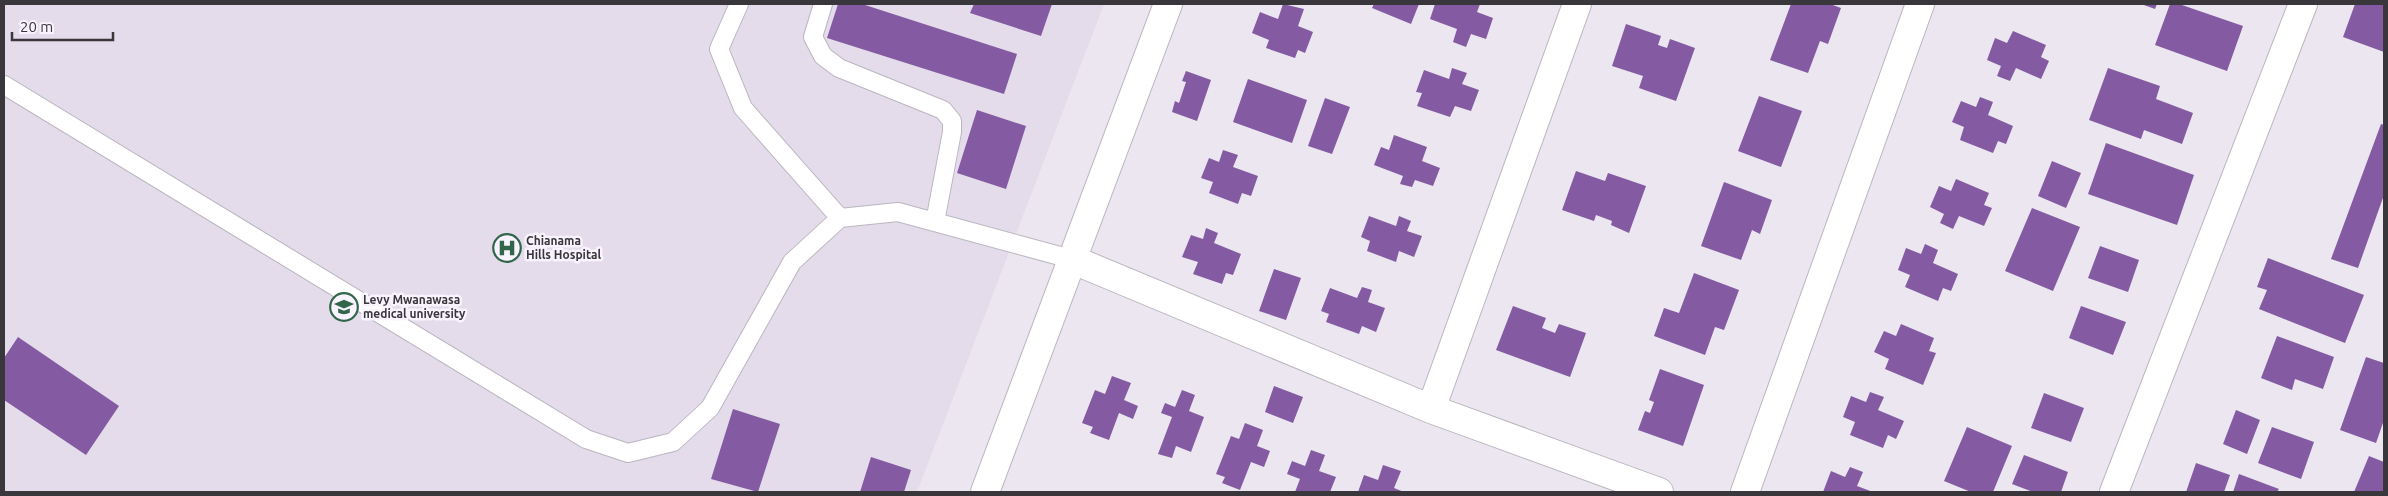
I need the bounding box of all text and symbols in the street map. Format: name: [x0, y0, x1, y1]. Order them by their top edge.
scale bar: [12, 10, 114, 42]
text: 20 m: [20, 18, 53, 35]
hospital icon: Chianama Hills Hospital: [492, 233, 522, 263]
place label: Chianama Hills Hospital: [526, 234, 601, 261]
school or university icon: Levy Mwanawasa medical university: [329, 292, 359, 322]
place label: Levy Mwanawasa medical university: [363, 293, 466, 320]

